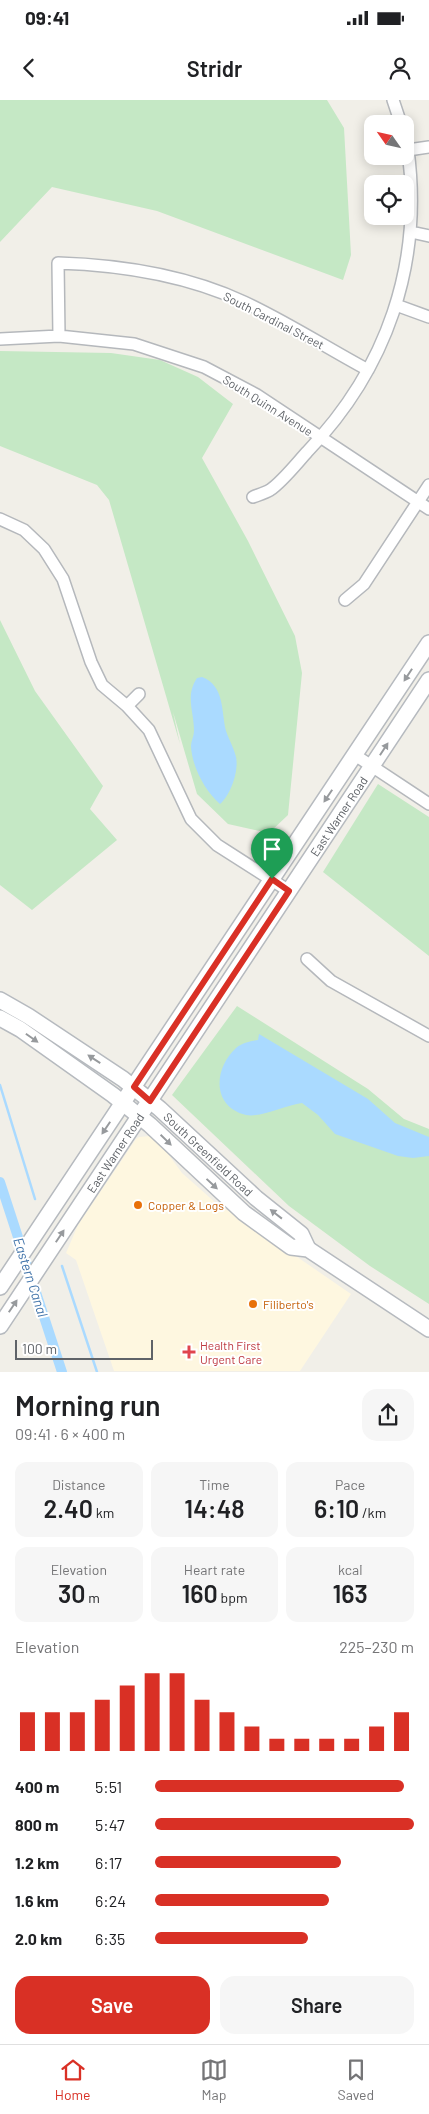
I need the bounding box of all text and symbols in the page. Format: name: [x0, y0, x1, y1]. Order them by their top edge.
text: 09:41: [25, 6, 69, 29]
icon: back: [15, 54, 43, 82]
icon: person: [386, 54, 414, 82]
text: Stridr: [187, 55, 242, 81]
north arrow: [364, 115, 414, 165]
map controls: [364, 115, 414, 225]
button: locate: [364, 175, 414, 225]
street label: South Cardinal Street: [221, 289, 327, 351]
street label: South Quinn Avenue: [221, 372, 315, 438]
one-way arrow: [403, 668, 413, 682]
one-way arrow: [379, 742, 389, 755]
street label: East Warner Road: [307, 774, 370, 859]
one-way arrow: [323, 789, 333, 802]
pin: [251, 828, 293, 879]
icon: arrive: [258, 835, 286, 863]
one-way arrow: [25, 1033, 39, 1043]
one-way arrow: [87, 1054, 101, 1064]
street label: South Greenfield Road: [161, 1109, 256, 1199]
street label: East Warner Road: [84, 1110, 147, 1195]
one-way arrow: [102, 1121, 111, 1134]
one-way arrow: [160, 1134, 172, 1146]
one-way arrow: [206, 1178, 218, 1190]
place label: Copper & Logs: [148, 1198, 224, 1212]
marker: Copper & Logs: [132, 1199, 144, 1211]
one-way arrow: [270, 1209, 283, 1220]
one-way arrow: [55, 1230, 65, 1243]
water label: Eastern Canal: [10, 1235, 52, 1319]
place label: Filiberto's: [263, 1297, 314, 1311]
marker: Filiberto's: [247, 1298, 259, 1310]
one-way arrow: [8, 1300, 18, 1313]
scale bar: [15, 1336, 152, 1360]
place label: Health First Urgent Care: [200, 1338, 262, 1366]
text: 100 m: [22, 1340, 57, 1357]
marker: Health First Urgent Care: [182, 1345, 196, 1359]
text: Morning run: [15, 1388, 161, 1422]
button: share: [362, 1389, 414, 1441]
text: 09:41 · 6 × 400 m: [15, 1424, 125, 1443]
text: Distance: [52, 1476, 106, 1493]
text: Time: [199, 1476, 230, 1493]
text: Pace: [335, 1476, 365, 1493]
text: 2.40: [43, 1493, 93, 1523]
text: 14:48: [184, 1493, 245, 1523]
text: 6:10: [314, 1493, 359, 1523]
text: km: [93, 1504, 114, 1521]
text: /km: [359, 1504, 386, 1521]
text: Elevation: [51, 1561, 107, 1578]
text: Heart rate: [184, 1561, 245, 1578]
text: kcal: [338, 1561, 362, 1578]
text: 30: [58, 1578, 85, 1608]
text: 160: [181, 1578, 218, 1608]
text: 163: [332, 1578, 368, 1608]
text: m: [85, 1589, 100, 1606]
text: bpm: [218, 1589, 248, 1606]
text: Elevation: [15, 1637, 79, 1656]
text: 225–230 m: [339, 1637, 414, 1656]
text: 400 m: [15, 1777, 59, 1796]
text: 5:51: [95, 1777, 122, 1796]
text: 800 m: [15, 1815, 58, 1834]
text: 5:47: [95, 1815, 125, 1834]
text: 1.2 km: [15, 1853, 59, 1872]
text: 6:17: [95, 1853, 122, 1872]
text: 1.6 km: [15, 1891, 59, 1910]
text: 6:24: [95, 1891, 126, 1910]
text: 2.0 km: [15, 1929, 62, 1948]
text: 6:35: [95, 1929, 125, 1948]
button: Save: [15, 1976, 210, 2034]
button: Share: [220, 1976, 414, 2034]
tab: Home: [55, 2056, 90, 2103]
tab: Map: [200, 2056, 228, 2103]
tab: Saved: [337, 2056, 374, 2103]

